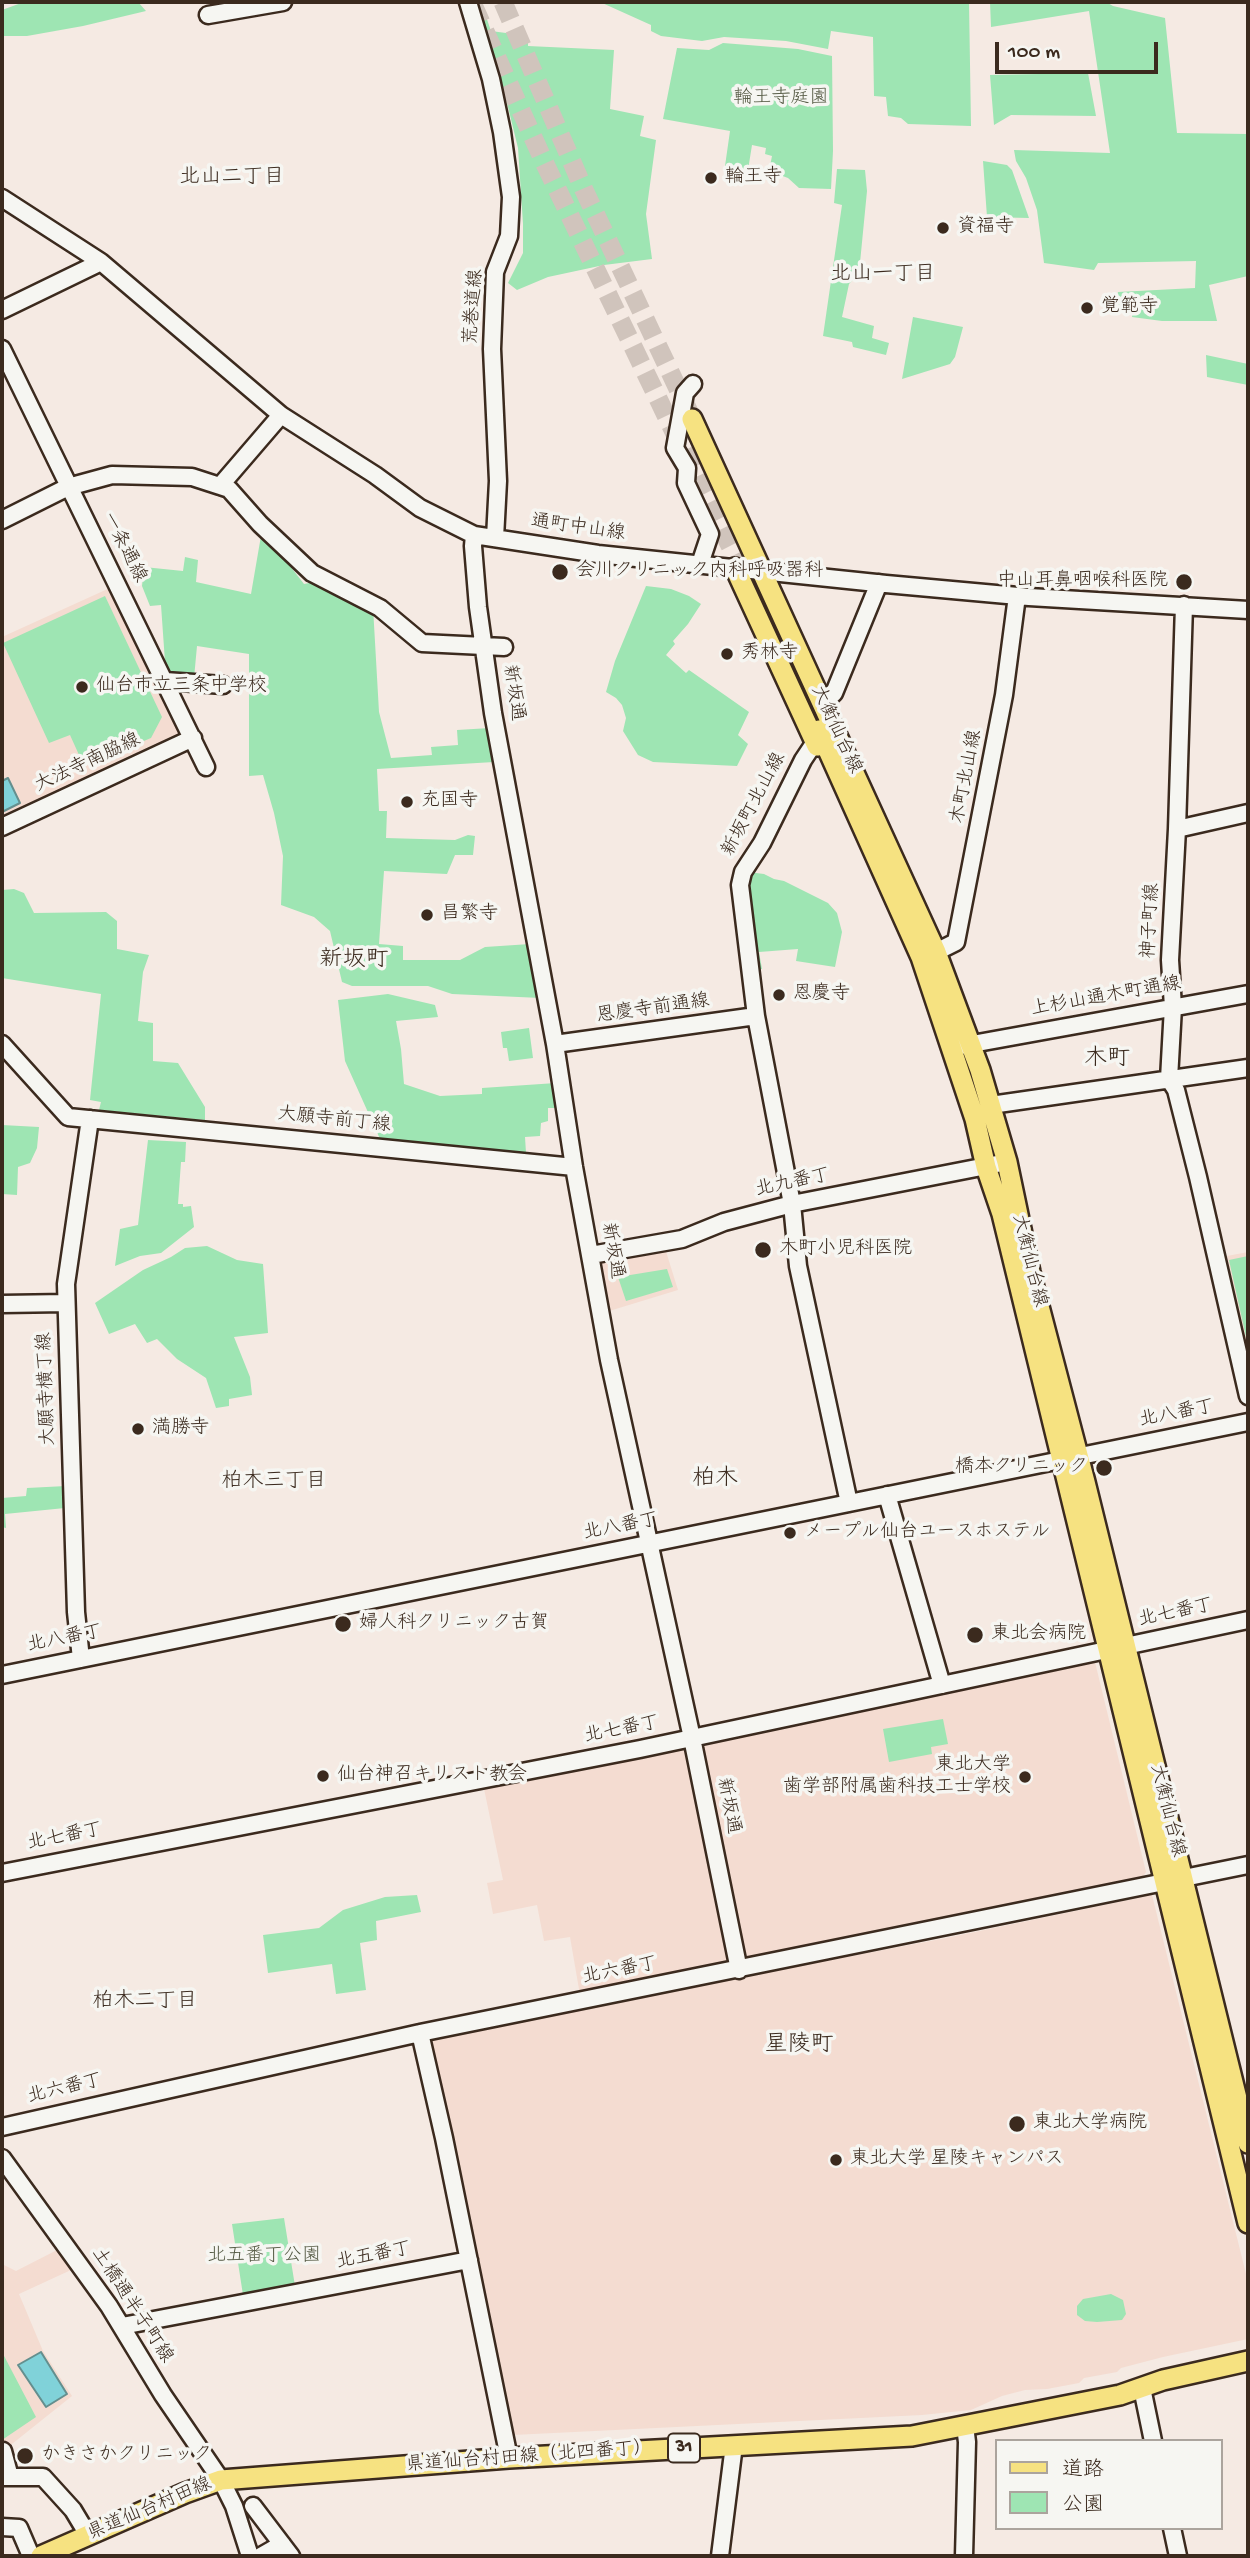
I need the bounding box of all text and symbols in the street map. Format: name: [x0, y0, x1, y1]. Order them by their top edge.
scale bar: [998, 28, 1161, 72]
text: 100 m: [1008, 41, 1060, 66]
park label: 輪王寺庭園: [734, 88, 828, 110]
district label: 北山二丁目: [180, 166, 284, 192]
place label: 輪王寺: [725, 167, 782, 189]
marker: 輪王寺: [703, 170, 719, 186]
place label: 資福寺: [957, 217, 1014, 239]
marker: 資福寺: [935, 220, 951, 236]
district label: 北山一丁目: [831, 263, 935, 289]
street label: 荒巻道線: [461, 268, 489, 346]
place label: 覚範寺: [1101, 297, 1158, 319]
marker: 覚範寺: [1079, 300, 1095, 316]
street label: 一条通線: [96, 509, 150, 587]
street label: 通町中山線: [529, 511, 627, 547]
place label: 会川クリニック内科呼吸器科: [576, 561, 823, 583]
marker: 会川クリニック内科呼吸器科: [550, 562, 570, 582]
place label: 中山耳鼻咽喉科医院: [997, 571, 1168, 593]
marker: 中山耳鼻咽喉科医院: [1174, 572, 1194, 592]
place label: 秀林寺: [741, 643, 798, 665]
marker: 秀林寺: [719, 646, 735, 662]
street label: 新坂通: [496, 663, 528, 723]
place label: 仙台市立三条中学校: [96, 676, 267, 698]
marker: 仙台市立三条中学校: [74, 679, 90, 695]
street label: 大衡仙台線: [805, 682, 865, 778]
street label: 木町北山線: [948, 728, 988, 826]
street label: 大法寺南脇線: [32, 730, 144, 798]
street label: 新坂町北山線: [718, 749, 792, 861]
place label: 充国寺: [421, 791, 478, 813]
marker: 充国寺: [399, 794, 415, 810]
street label: 神子町線: [1139, 882, 1165, 960]
place label: 昌繁寺: [441, 904, 498, 926]
marker: 昌繁寺: [419, 907, 435, 923]
district label: 新坂町: [320, 947, 388, 975]
street label: 上杉山通木町通線: [1029, 974, 1183, 1022]
place label: 恩慶寺: [793, 984, 850, 1006]
marker: 恩慶寺: [771, 987, 787, 1003]
street label: 恩慶寺前通線: [595, 991, 711, 1029]
district label: 木町: [1084, 1046, 1130, 1074]
street label: 大願寺前丁線: [276, 1104, 392, 1138]
street label: 北九番丁: [753, 1165, 833, 1203]
street label: 大衡仙台線: [1005, 1212, 1051, 1310]
street label: 新坂通: [595, 1221, 627, 1281]
place label: 木町小児科医院: [779, 1239, 912, 1261]
marker: 木町小児科医院: [753, 1240, 773, 1260]
street label: 大願寺横丁線: [35, 1332, 61, 1446]
street label: 北八番丁: [1138, 1397, 1216, 1433]
place label: 満勝寺: [152, 1418, 209, 1440]
marker: 満勝寺: [130, 1421, 146, 1437]
place label: 橋本クリニック: [955, 1457, 1088, 1479]
marker: 橋本クリニック: [1094, 1458, 1114, 1478]
district label: 柏木: [692, 1466, 738, 1494]
district label: 柏木三丁目: [222, 1470, 326, 1496]
street label: 北八番丁: [582, 1510, 660, 1546]
place label: メープル仙台ユースホステル: [804, 1522, 1050, 1544]
marker: メープル仙台ユースホステル: [782, 1525, 798, 1541]
street label: 北七番丁: [1136, 1595, 1216, 1633]
place label: 婦人科クリニック古賀: [359, 1613, 549, 1635]
marker: 婦人科クリニック古賀: [333, 1614, 353, 1634]
street label: 北八番丁: [26, 1622, 104, 1658]
place label: 東北会病院: [991, 1624, 1086, 1646]
marker: 東北会病院: [965, 1625, 985, 1645]
street label: 北七番丁: [583, 1713, 661, 1749]
place label: 東北大学 歯学部附属歯科技工士学校: [783, 1755, 1011, 1799]
street label: 大衡仙台線: [1143, 1762, 1189, 1860]
place label: 仙台神召キリスト教会: [337, 1765, 527, 1787]
marker: 仙台神召キリスト教会: [315, 1768, 331, 1784]
marker: 東北大学 歯学部附属歯科技工士学校: [1017, 1769, 1033, 1785]
street label: 新坂通: [710, 1776, 744, 1836]
street label: 北七番丁: [26, 1820, 104, 1856]
street label: 北六番丁: [581, 1954, 659, 1990]
district label: 柏木二丁目: [93, 1990, 197, 2016]
district label: 星陵町: [765, 2032, 833, 2060]
street label: 北六番丁: [25, 2070, 105, 2110]
place label: 東北大学病院: [1033, 2113, 1147, 2135]
marker: 東北大学病院: [1007, 2114, 1027, 2134]
place label: 東北大学 星陵キャンパス: [850, 2149, 1063, 2171]
marker: 東北大学 星陵キャンパス: [828, 2152, 844, 2168]
street label: 北五番丁: [335, 2239, 413, 2275]
street label: 土橋通半子町線: [85, 2244, 177, 2368]
park label: 北五番丁公園: [207, 2246, 321, 2268]
road number: 31: [668, 2434, 700, 2462]
street label: 県道仙台村田線（北四番丁）: [405, 2438, 653, 2478]
legend: [995, 2439, 1222, 2530]
place label: かきさかクリニック: [41, 2445, 212, 2467]
marker: かきさかクリニック: [15, 2446, 35, 2466]
text: 道路: [1062, 2459, 1104, 2484]
street label: 県道仙台村田線: [84, 2474, 216, 2546]
text: 公園: [1062, 2494, 1104, 2519]

